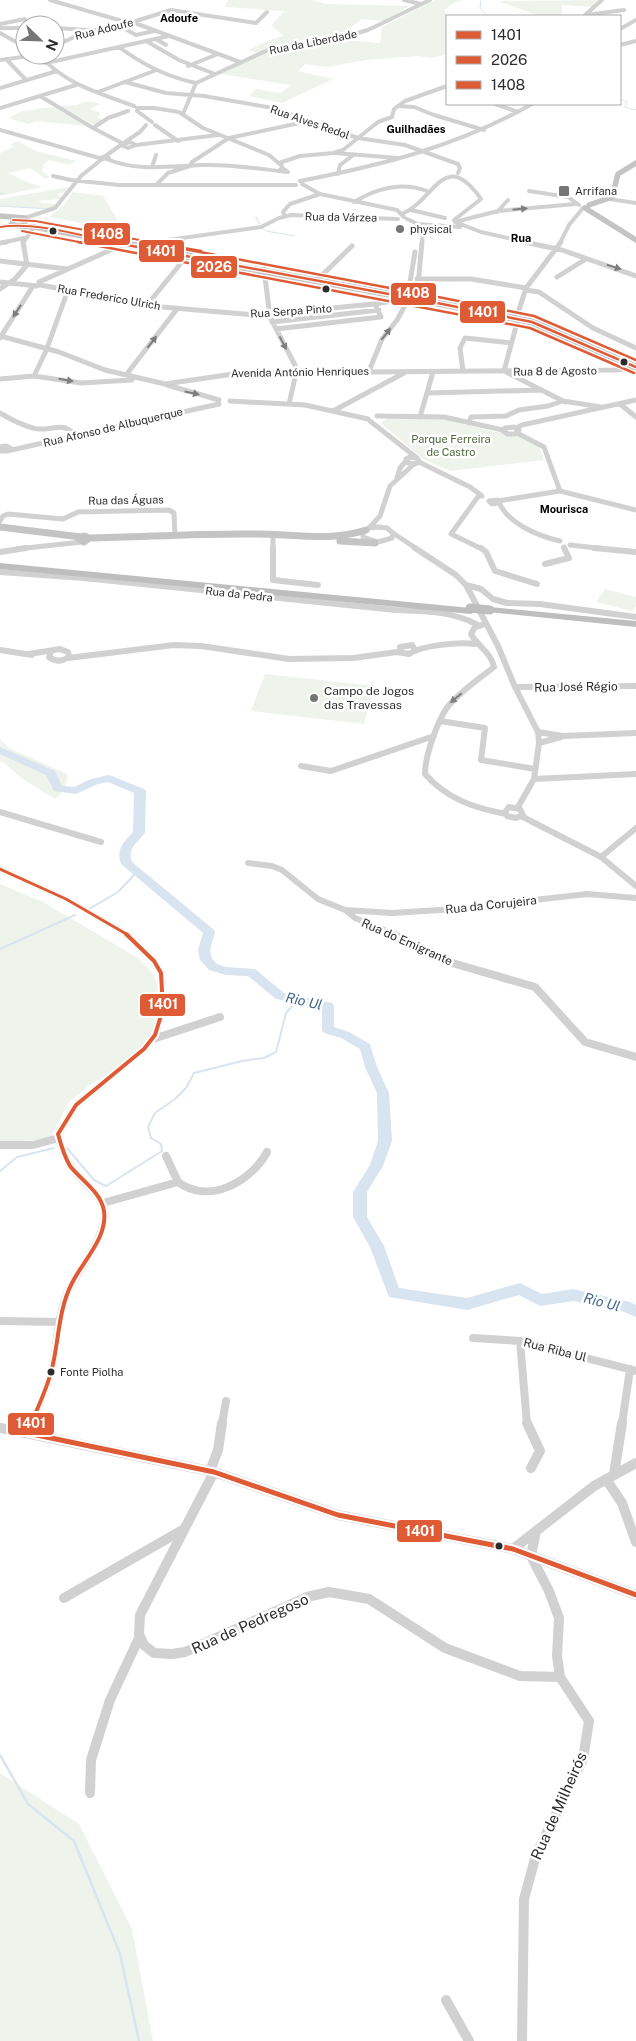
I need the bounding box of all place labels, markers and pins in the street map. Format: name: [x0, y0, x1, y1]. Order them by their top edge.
marker: Arrifana: [557, 184, 571, 198]
place label: Arrifana: [575, 185, 617, 197]
marker: physical: [394, 223, 406, 235]
place label: physical: [410, 223, 452, 235]
unlabelled marker: [48, 226, 58, 236]
unlabelled marker: [321, 284, 331, 294]
unlabelled marker: [619, 357, 629, 367]
place label: Campo de Jogos das Travessas: [324, 684, 414, 712]
marker: Campo de Jogos das Travessas: [308, 692, 320, 704]
place label: Fonte Piolha: [60, 1366, 123, 1378]
marker: Fonte Piolha: [46, 1367, 56, 1377]
unlabelled marker: [494, 1541, 504, 1551]

